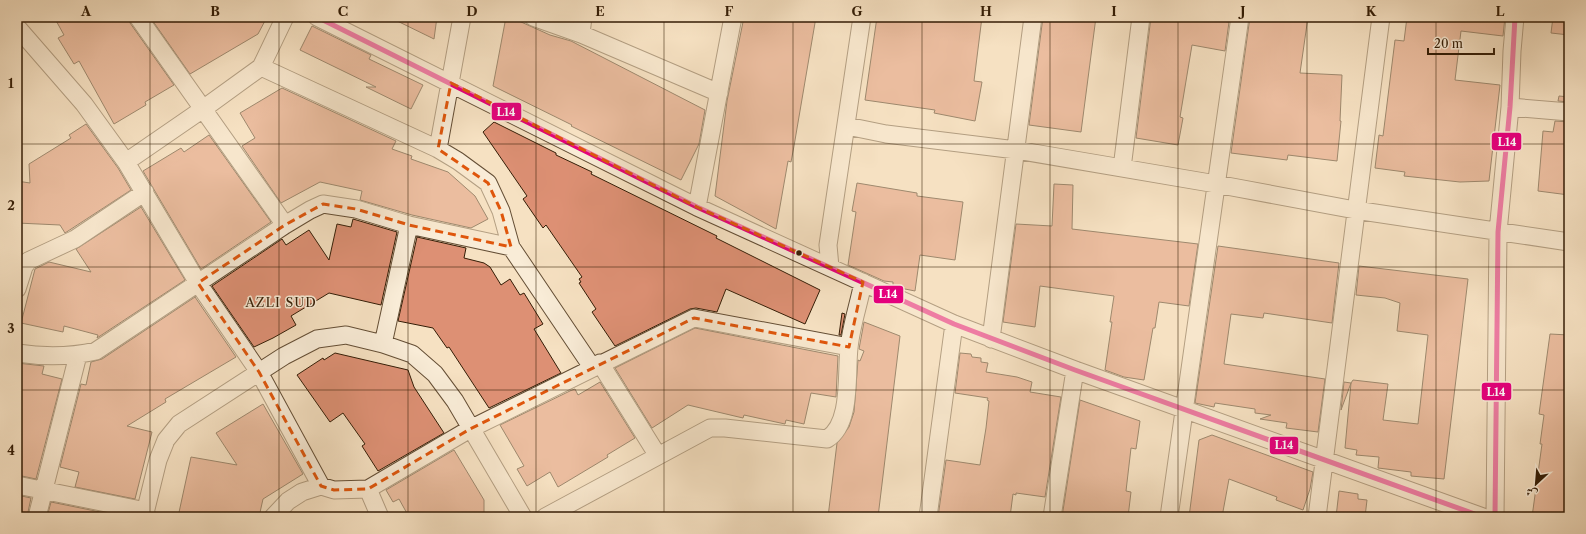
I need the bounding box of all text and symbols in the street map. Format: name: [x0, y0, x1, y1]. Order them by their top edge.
text: A: [80, 3, 92, 19]
text: B: [210, 3, 220, 19]
text: C: [338, 3, 348, 19]
text: D: [466, 3, 478, 19]
text: E: [595, 3, 605, 19]
text: F: [725, 3, 734, 19]
text: G: [851, 3, 863, 19]
text: H: [980, 3, 992, 19]
text: I: [1111, 3, 1117, 19]
text: J: [1238, 3, 1246, 19]
text: K: [1366, 3, 1377, 19]
text: L: [1496, 3, 1505, 19]
scale bar: [1428, 30, 1494, 56]
text: 20 m: [1434, 36, 1463, 51]
text: 1: [8, 75, 14, 91]
line badge: L14: [491, 102, 522, 121]
text: L14: [496, 105, 516, 119]
line badge: L14: [1491, 132, 1522, 151]
text: L14: [1497, 135, 1517, 149]
text: 2: [7, 197, 15, 213]
unlabelled marker: [794, 248, 804, 258]
line badge: L14: [873, 285, 904, 304]
text: L14: [878, 287, 898, 301]
district label: AZLI SUD: [244, 294, 317, 310]
text: 3: [7, 320, 15, 336]
line badge: L14: [1481, 382, 1512, 401]
text: L14: [1486, 385, 1506, 399]
line badge: L14: [1269, 436, 1299, 455]
text: L14: [1274, 438, 1294, 452]
text: 4: [7, 442, 15, 458]
north arrow: [1516, 464, 1556, 504]
text: ش: [1524, 484, 1540, 502]

